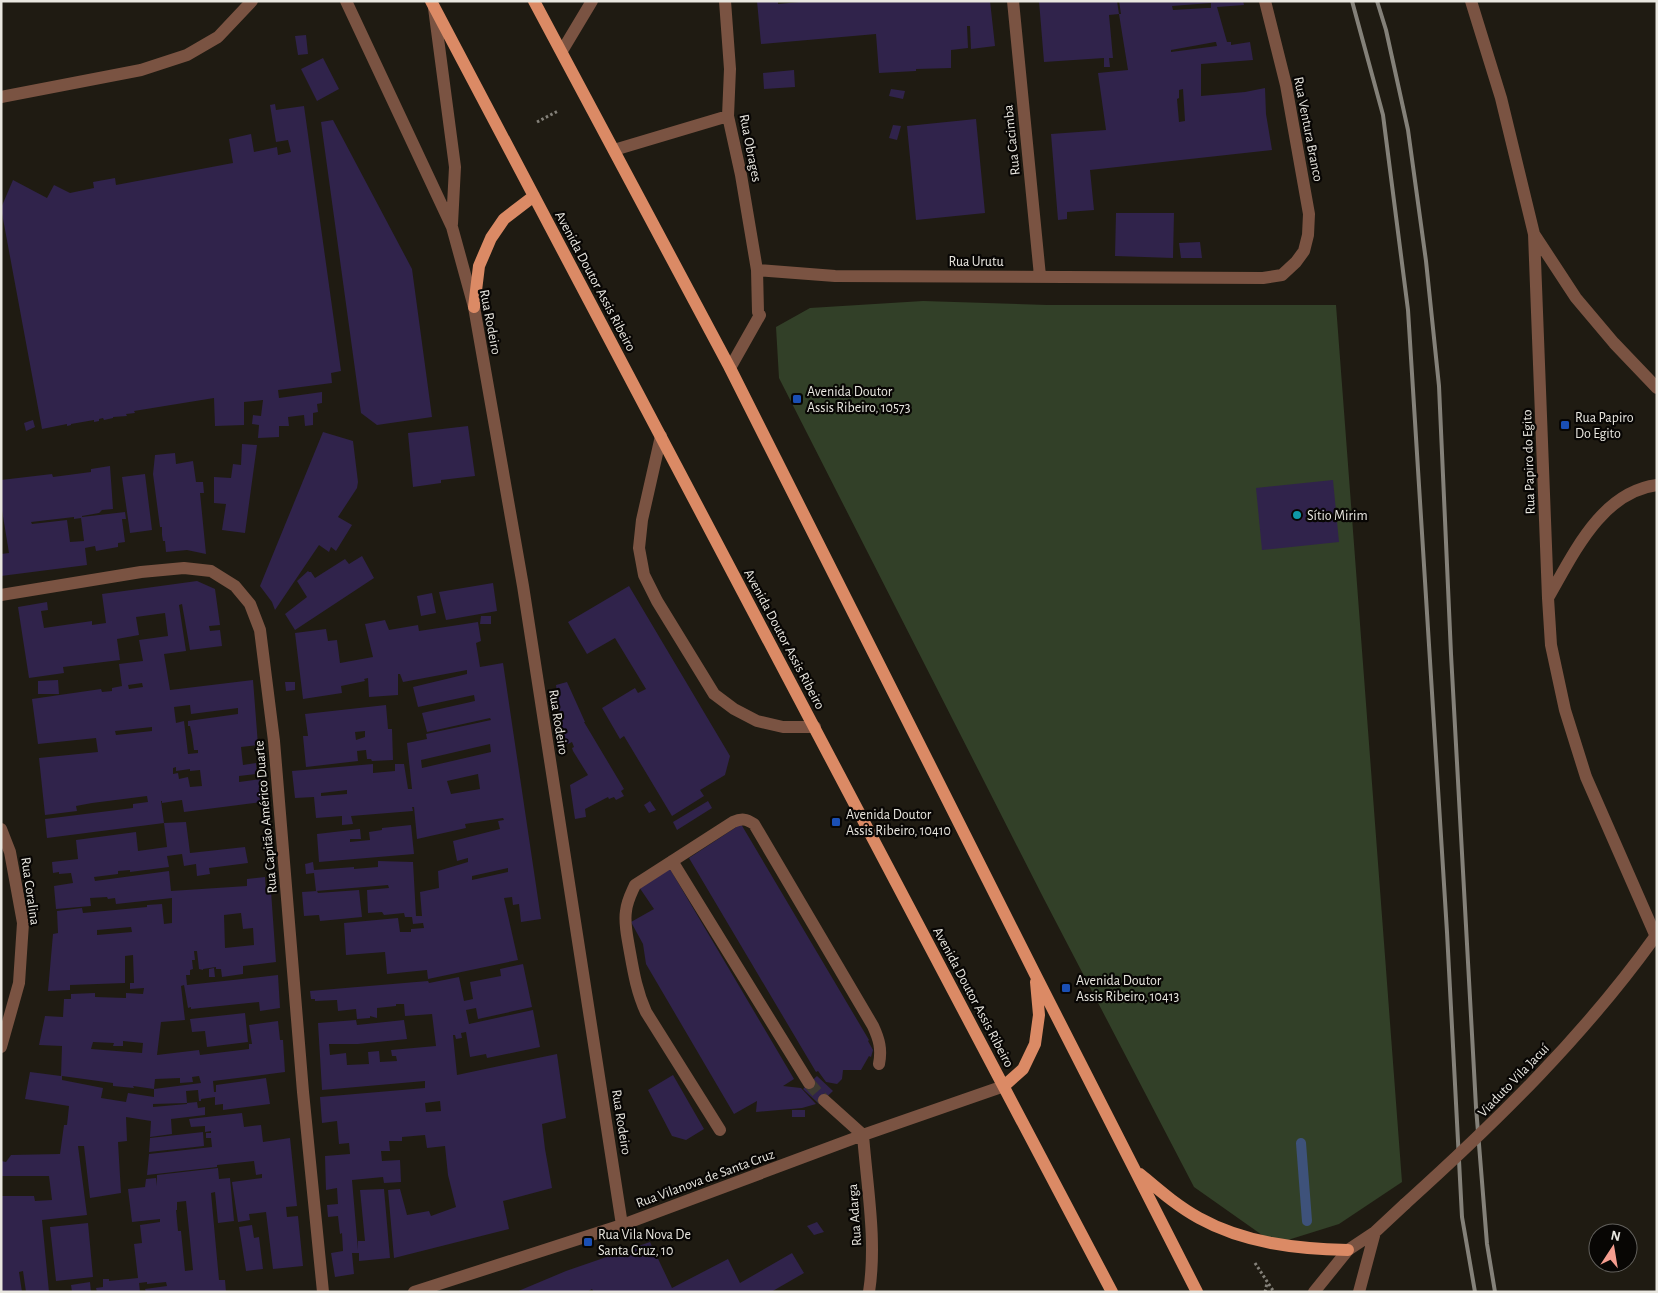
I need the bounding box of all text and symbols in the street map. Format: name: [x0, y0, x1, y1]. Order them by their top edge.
street label: Rua Ventura Branco: [1291, 76, 1325, 183]
street label: Rua Cacimba: [1001, 103, 1023, 176]
street label: Rua Obrages: [737, 113, 763, 183]
street label: Avenida Doutor Assis Ribeiro: [552, 209, 638, 354]
street label: Rua Urutu: [948, 255, 1004, 269]
street label: Rua Rodeiro: [477, 288, 503, 356]
place label: Avenida Doutor Assis Ribeiro, 10573: [807, 385, 911, 415]
marker: Avenida Doutor Assis Ribeiro, 10573: [791, 393, 803, 405]
street label: Rua Papiro do Egito: [1520, 409, 1538, 515]
place label: Rua Papiro Do Egito: [1575, 411, 1634, 441]
marker: Rua Papiro Do Egito: [1559, 419, 1571, 431]
marker: Sítio Mirim: [1291, 509, 1303, 521]
place label: Sítio Mirim: [1307, 509, 1368, 523]
street label: Avenida Doutor Assis Ribeiro: [741, 567, 827, 712]
street label: Rua Rodeiro: [546, 688, 570, 756]
street label: Rua Capitão Américo Duarte: [252, 740, 280, 894]
place label: Avenida Doutor Assis Ribeiro, 10410: [846, 808, 951, 838]
marker: Avenida Doutor Assis Ribeiro, 10410: [830, 816, 842, 828]
street label: Rua Coralina: [18, 856, 42, 927]
street label: Avenida Doutor Assis Ribeiro: [930, 925, 1016, 1070]
place label: Avenida Doutor Assis Ribeiro, 10413: [1076, 974, 1180, 1004]
marker: Avenida Doutor Assis Ribeiro, 10413: [1060, 982, 1072, 994]
street label: Viaduto Vila Jacuí: [1475, 1041, 1552, 1120]
street label: Rua Rodeiro: [609, 1088, 633, 1156]
street label: Rua Vilanova de Santa Cruz: [634, 1147, 777, 1211]
street label: Rua Adarga: [846, 1183, 864, 1247]
north arrow: [1588, 1223, 1638, 1273]
place label: Rua Vila Nova De Santa Cruz, 10: [598, 1228, 691, 1258]
text: N: [1609, 1228, 1622, 1244]
marker: Rua Vila Nova De Santa Cruz, 10: [582, 1236, 594, 1248]

